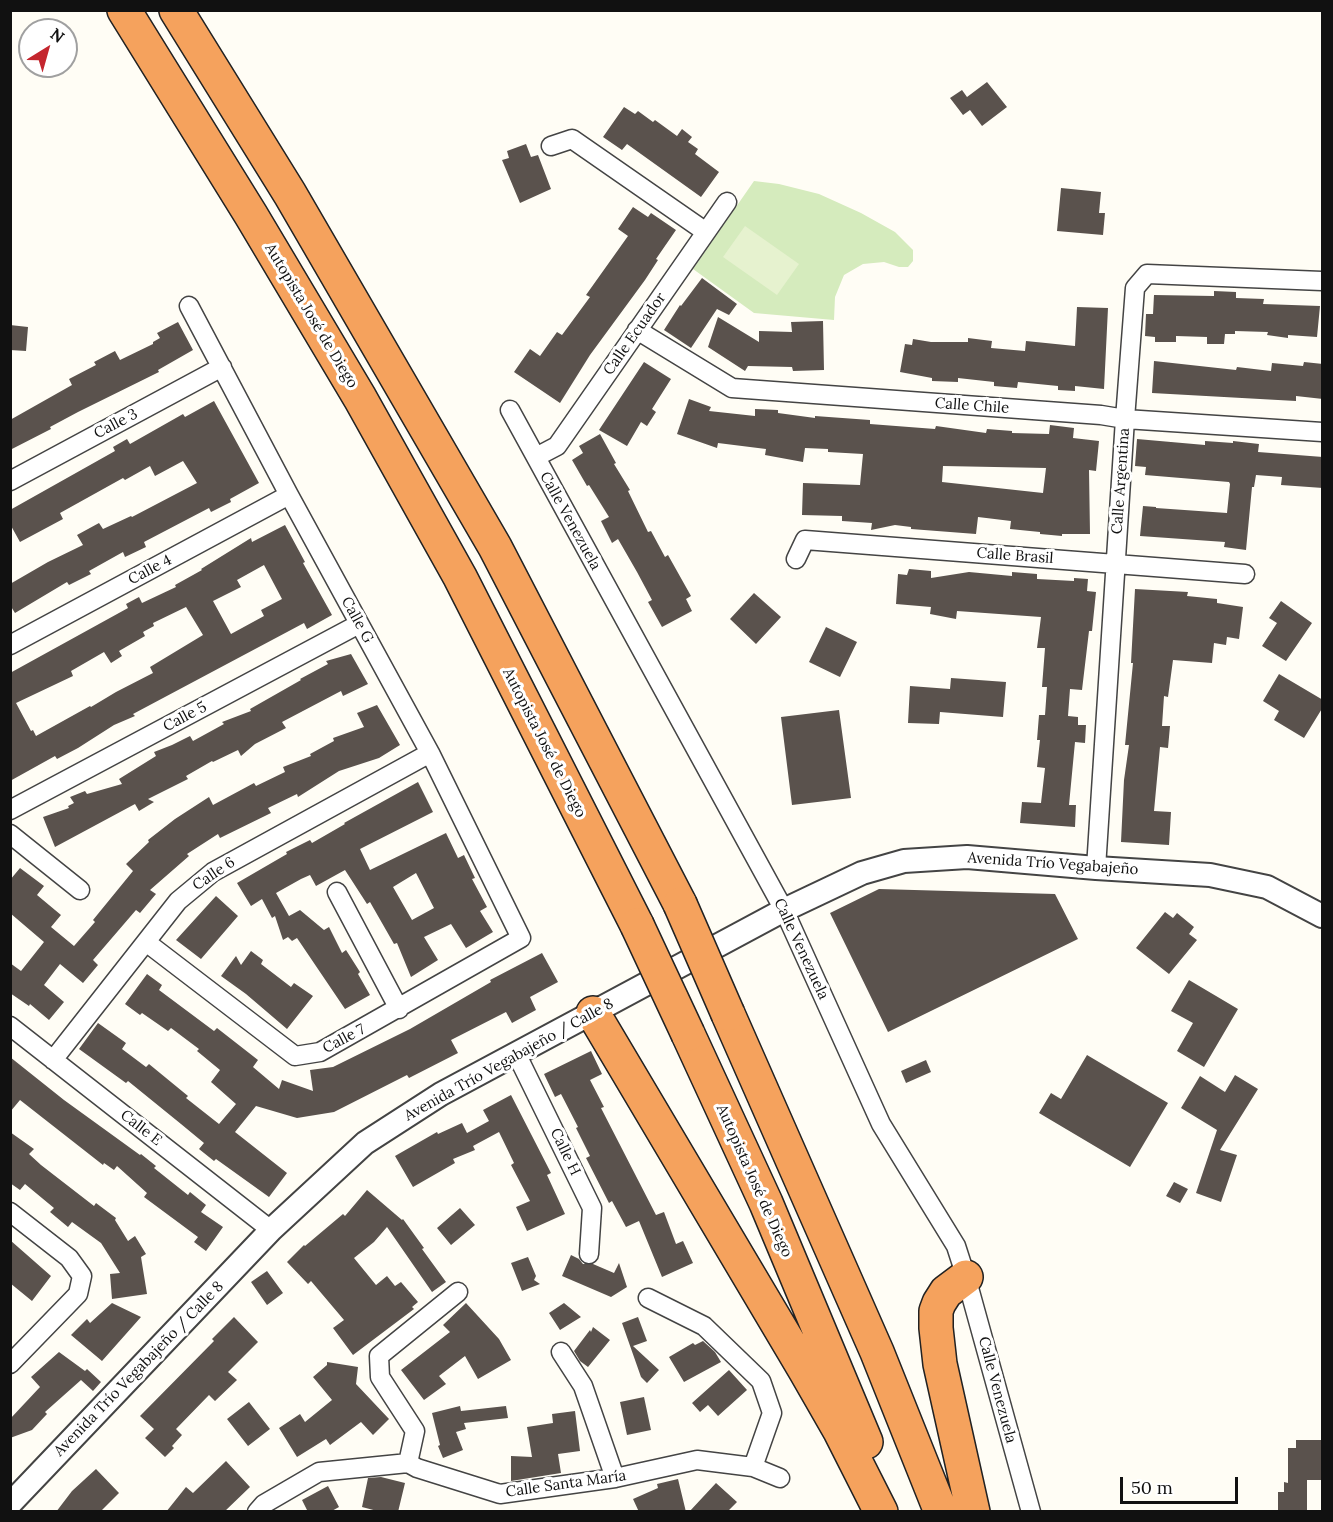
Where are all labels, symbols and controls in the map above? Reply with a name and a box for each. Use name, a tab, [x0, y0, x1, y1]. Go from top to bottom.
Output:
north arrow	[18, 18, 78, 78]
text: N	[47, 24, 69, 47]
street label: Autopista José de Diego	[261, 240, 361, 392]
street label: Calle Ecuador	[600, 289, 670, 379]
street label: Calle Chile	[934, 394, 1010, 418]
street label: Calle 3	[91, 405, 141, 443]
street label: Calle Argentina	[1108, 427, 1134, 535]
street label: Calle Venezuela	[536, 469, 604, 573]
street label: Calle Brasil	[976, 544, 1054, 568]
street label: Calle 4	[125, 551, 175, 589]
street label: Calle G	[337, 594, 377, 646]
street label: Autopista José de Diego	[498, 665, 590, 821]
street label: Calle 5	[160, 698, 210, 736]
street label: Avenida Trío Vegabajeño	[967, 849, 1139, 879]
street label: Calle 6	[189, 853, 239, 895]
street label: Calle Venezuela	[770, 896, 832, 1002]
street label: Avenida Trío Vegabajeño / Calle 8	[401, 995, 617, 1125]
street label: Calle 7	[320, 1020, 368, 1058]
street label: Autopista José de Diego	[712, 1102, 796, 1260]
street label: Calle E	[117, 1106, 165, 1150]
street label: Calle H	[546, 1126, 584, 1178]
street label: Avenida Trío Vegabajeño / Calle 8	[50, 1278, 228, 1460]
street label: Calle Venezuela	[974, 1335, 1020, 1445]
scale bar	[1123, 1465, 1242, 1503]
street label: Calle Santa María	[505, 1467, 627, 1501]
text: 50 m	[1131, 1476, 1173, 1499]

